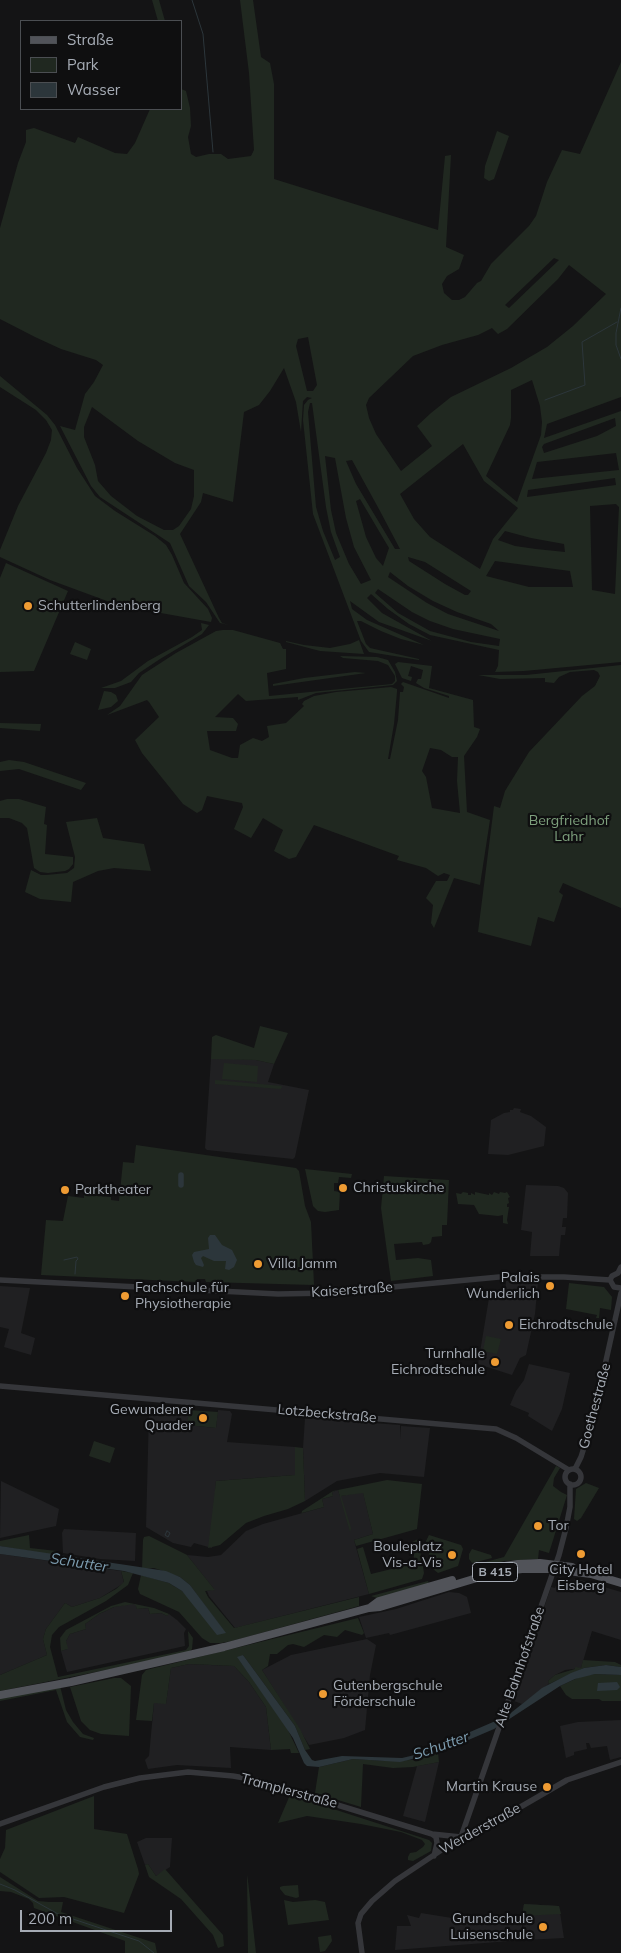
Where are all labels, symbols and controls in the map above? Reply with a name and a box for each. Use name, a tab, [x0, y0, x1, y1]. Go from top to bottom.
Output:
legend	[20, 20, 182, 110]
text: Straße	[67, 30, 114, 49]
text: Park	[67, 55, 99, 74]
text: Wasser	[67, 80, 120, 99]
place label: Schutterlindenberg	[38, 598, 161, 614]
marker: Schutterlindenberg	[22, 600, 34, 612]
park label: Bergfriedhof Lahr	[529, 813, 609, 846]
place label: Christuskirche	[353, 1180, 444, 1196]
place label: Parktheater	[75, 1182, 151, 1198]
marker: Christuskirche	[337, 1182, 349, 1194]
marker: Parktheater	[59, 1184, 71, 1196]
place label: Villa Jamm	[268, 1256, 337, 1272]
marker: Villa Jamm	[252, 1258, 264, 1270]
place label: Palais Wunderlich	[466, 1270, 540, 1302]
street label: Kaiserstraße	[311, 1279, 393, 1301]
place label: Fachschule für Physiotherapie	[135, 1280, 231, 1312]
marker: Palais Wunderlich	[544, 1280, 556, 1292]
marker: Fachschule für Physiotherapie	[119, 1290, 131, 1302]
place label: Eichrodtschule	[519, 1317, 613, 1333]
marker: Eichrodtschule	[503, 1319, 515, 1331]
place label: Turnhalle Eichrodtschule	[391, 1346, 485, 1378]
marker: Turnhalle Eichrodtschule	[489, 1356, 501, 1368]
street label: Goethestraße	[575, 1361, 615, 1451]
street label: Lotzbeckstraße	[277, 1401, 377, 1427]
place label: Gewundener Quader	[110, 1402, 193, 1434]
marker: Gewundener Quader	[197, 1412, 209, 1424]
place label: Tor	[548, 1518, 568, 1534]
marker: Tor	[532, 1520, 544, 1532]
place label: Bouleplatz Vis-a-Vis	[373, 1539, 442, 1571]
marker: City Hotel Eisberg	[575, 1548, 587, 1560]
marker: Bouleplatz Vis-a-Vis	[446, 1549, 458, 1561]
water label: Schutter	[49, 1550, 109, 1576]
road number: B 415	[472, 1562, 518, 1581]
place label: City Hotel Eisberg	[549, 1562, 613, 1594]
street label: Alte Bahnhofstraße	[491, 1604, 549, 1730]
place label: Gutenbergschule Förderschule	[333, 1678, 443, 1710]
marker: Gutenbergschule Förderschule	[317, 1688, 329, 1700]
water label: Schutter	[411, 1728, 471, 1764]
street label: Tramplerstraße	[239, 1770, 339, 1812]
place label: Martin Krause	[446, 1779, 537, 1795]
marker: Martin Krause	[541, 1781, 553, 1793]
street label: Werderstraße	[437, 1800, 523, 1858]
scale bar	[22, 1900, 175, 1932]
text: 200 m	[28, 1909, 72, 1928]
place label: Grundschule Luisenschule	[450, 1911, 533, 1944]
marker: Grundschule Luisenschule	[537, 1921, 549, 1933]

